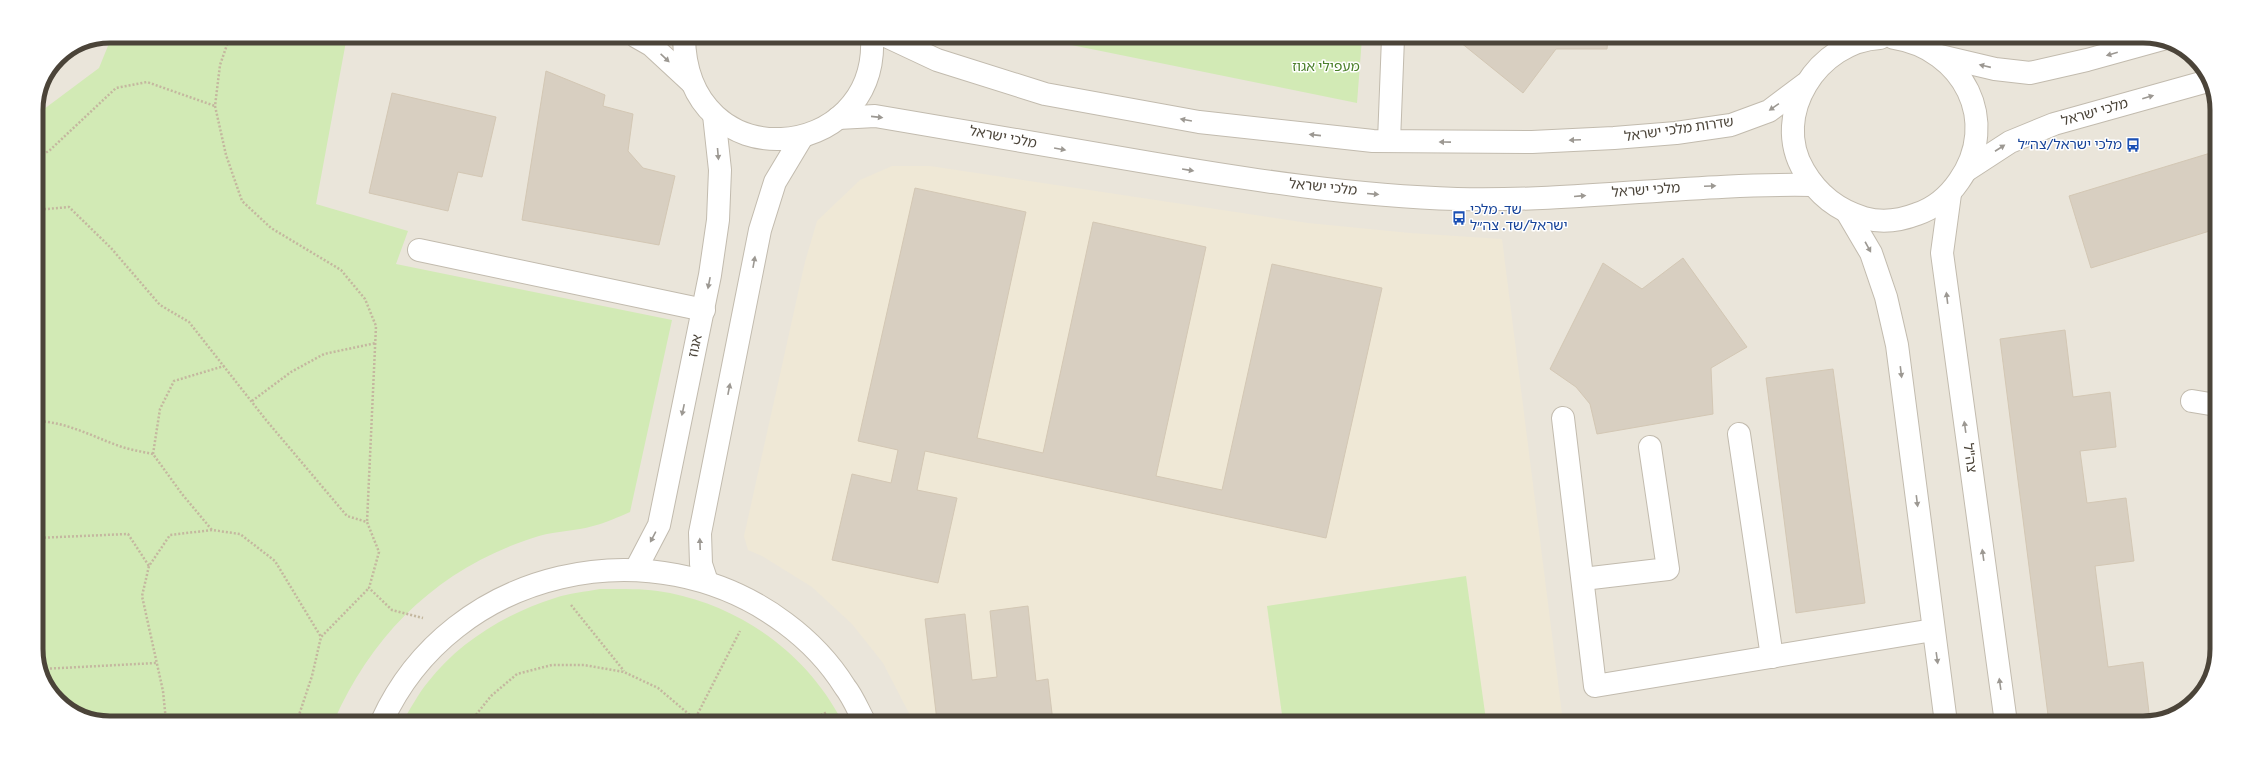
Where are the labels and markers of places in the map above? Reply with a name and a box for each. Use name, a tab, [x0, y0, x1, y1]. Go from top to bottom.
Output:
place label: מלכי ישראל/צה״ל	[2018, 137, 2122, 154]
bus stop icon: מלכי ישראל/צה״ל	[2125, 137, 2141, 153]
place label: שד. מלכי ישראל/שד. צה״ל	[1470, 202, 1568, 235]
bus stop icon: שד. מלכי ישראל/שד. צה״ל	[1451, 210, 1467, 226]

